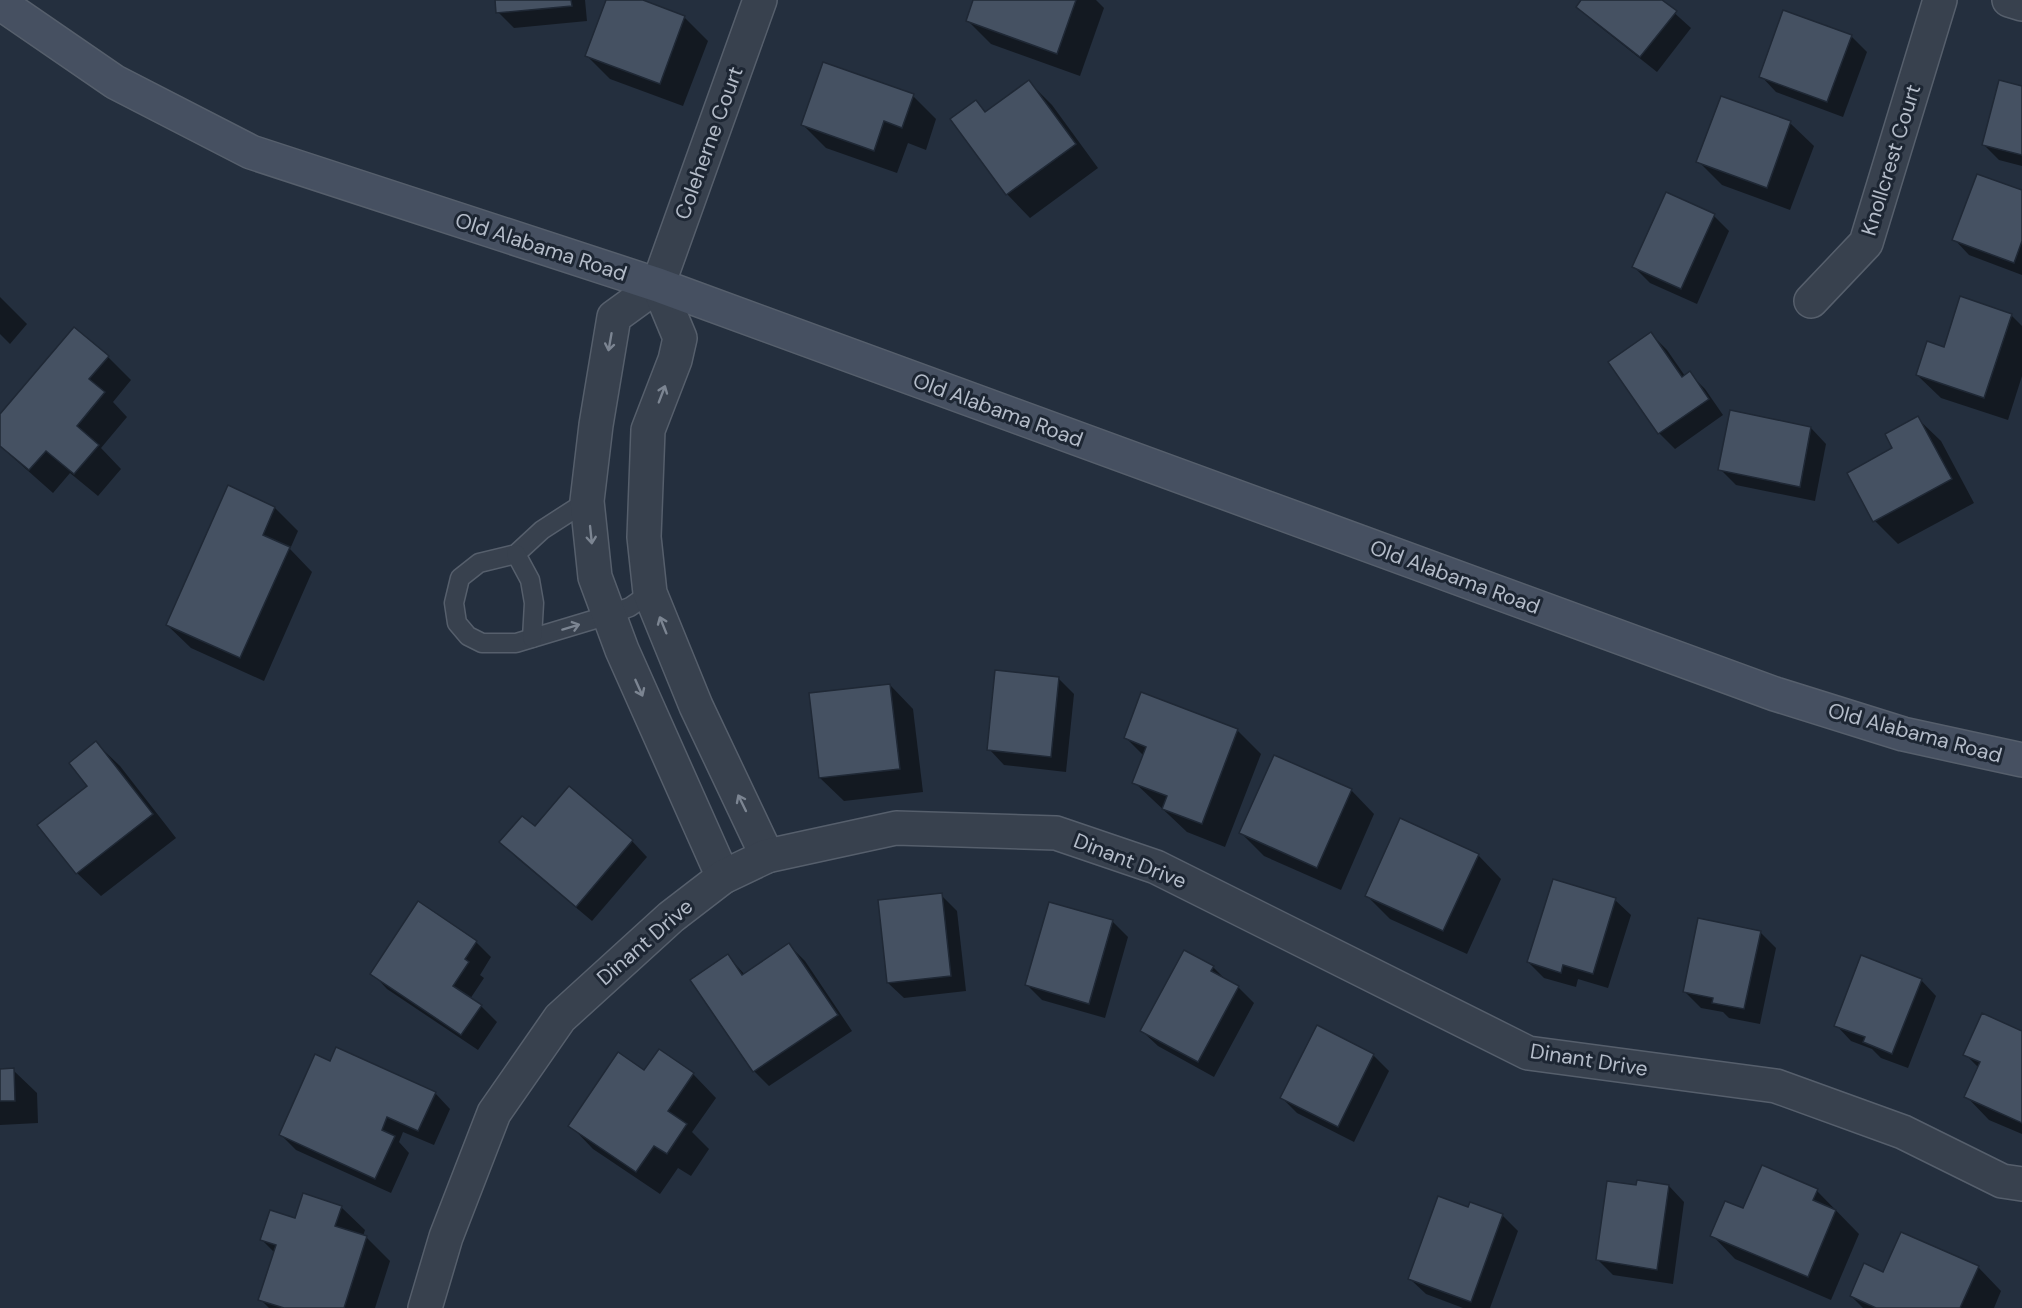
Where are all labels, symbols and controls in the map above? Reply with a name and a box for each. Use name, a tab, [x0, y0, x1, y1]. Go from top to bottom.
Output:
street label: Coleherne Court	[668, 63, 750, 223]
street label: Knollcrest Court	[1855, 81, 1927, 239]
street label: Old Alabama Road	[452, 206, 630, 288]
one-way arrow	[604, 331, 615, 351]
street label: Old Alabama Road	[909, 366, 1087, 454]
one-way arrow	[658, 385, 669, 403]
one-way arrow	[586, 524, 597, 544]
street label: Old Alabama Road	[1366, 533, 1544, 621]
one-way arrow	[657, 616, 668, 635]
one-way arrow	[561, 621, 580, 632]
one-way arrow	[633, 679, 645, 697]
street label: Old Alabama Road	[1825, 696, 2005, 770]
one-way arrow	[735, 795, 747, 813]
street label: Dinant Drive	[1070, 827, 1190, 895]
street label: Dinant Drive	[591, 892, 699, 991]
street label: Dinant Drive	[1528, 1037, 1650, 1083]

